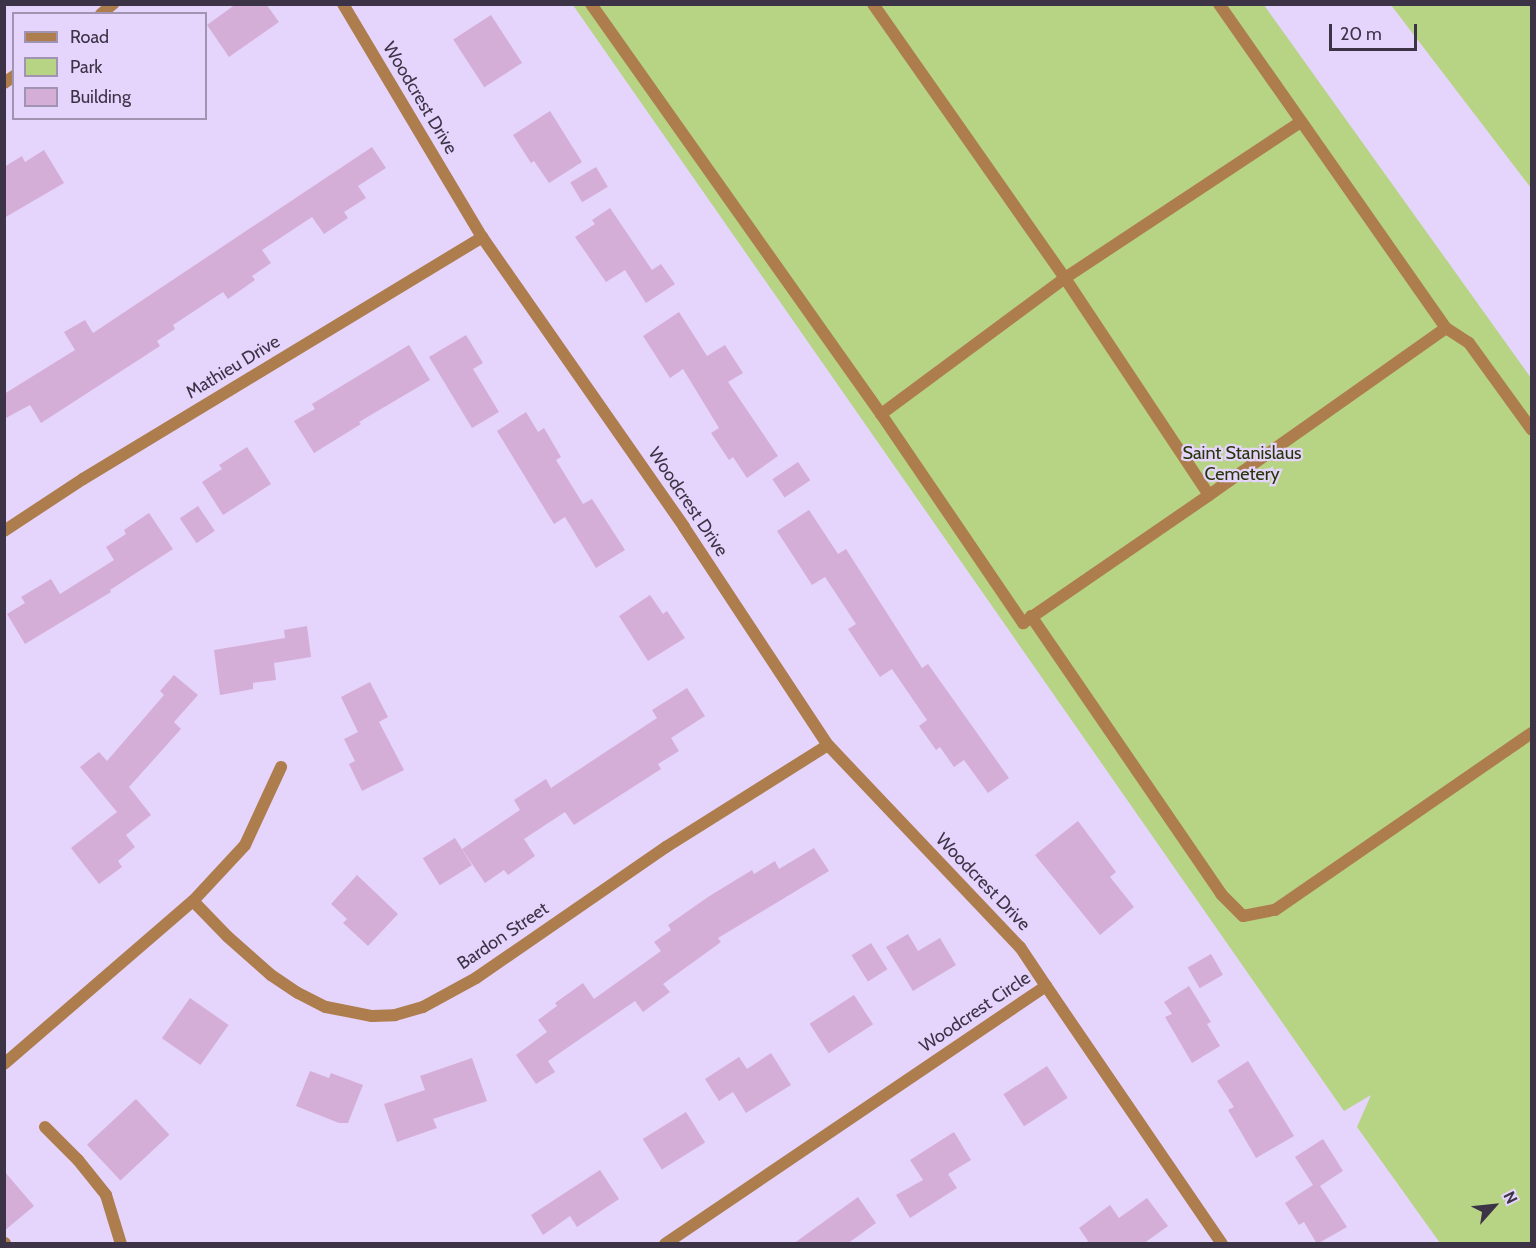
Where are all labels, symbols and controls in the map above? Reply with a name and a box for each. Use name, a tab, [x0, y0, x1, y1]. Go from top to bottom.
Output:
legend	[12, 12, 207, 120]
scale bar	[1332, 12, 1420, 50]
text: 20 m	[1340, 23, 1382, 45]
text: Road	[70, 26, 109, 48]
street label: Woodcrest Drive	[378, 38, 462, 158]
text: Park	[70, 56, 102, 78]
text: Building	[70, 86, 131, 108]
street label: Mathieu Drive	[182, 331, 284, 403]
street label: Woodcrest Drive	[644, 443, 732, 561]
park label: Saint Stanislaus Cemetery	[1182, 443, 1302, 486]
street label: Woodcrest Drive	[931, 829, 1035, 935]
street label: Bardon Street	[453, 898, 553, 974]
street label: Woodcrest Circle	[915, 967, 1035, 1057]
north arrow	[1464, 1176, 1524, 1236]
text: N	[1499, 1188, 1522, 1207]

